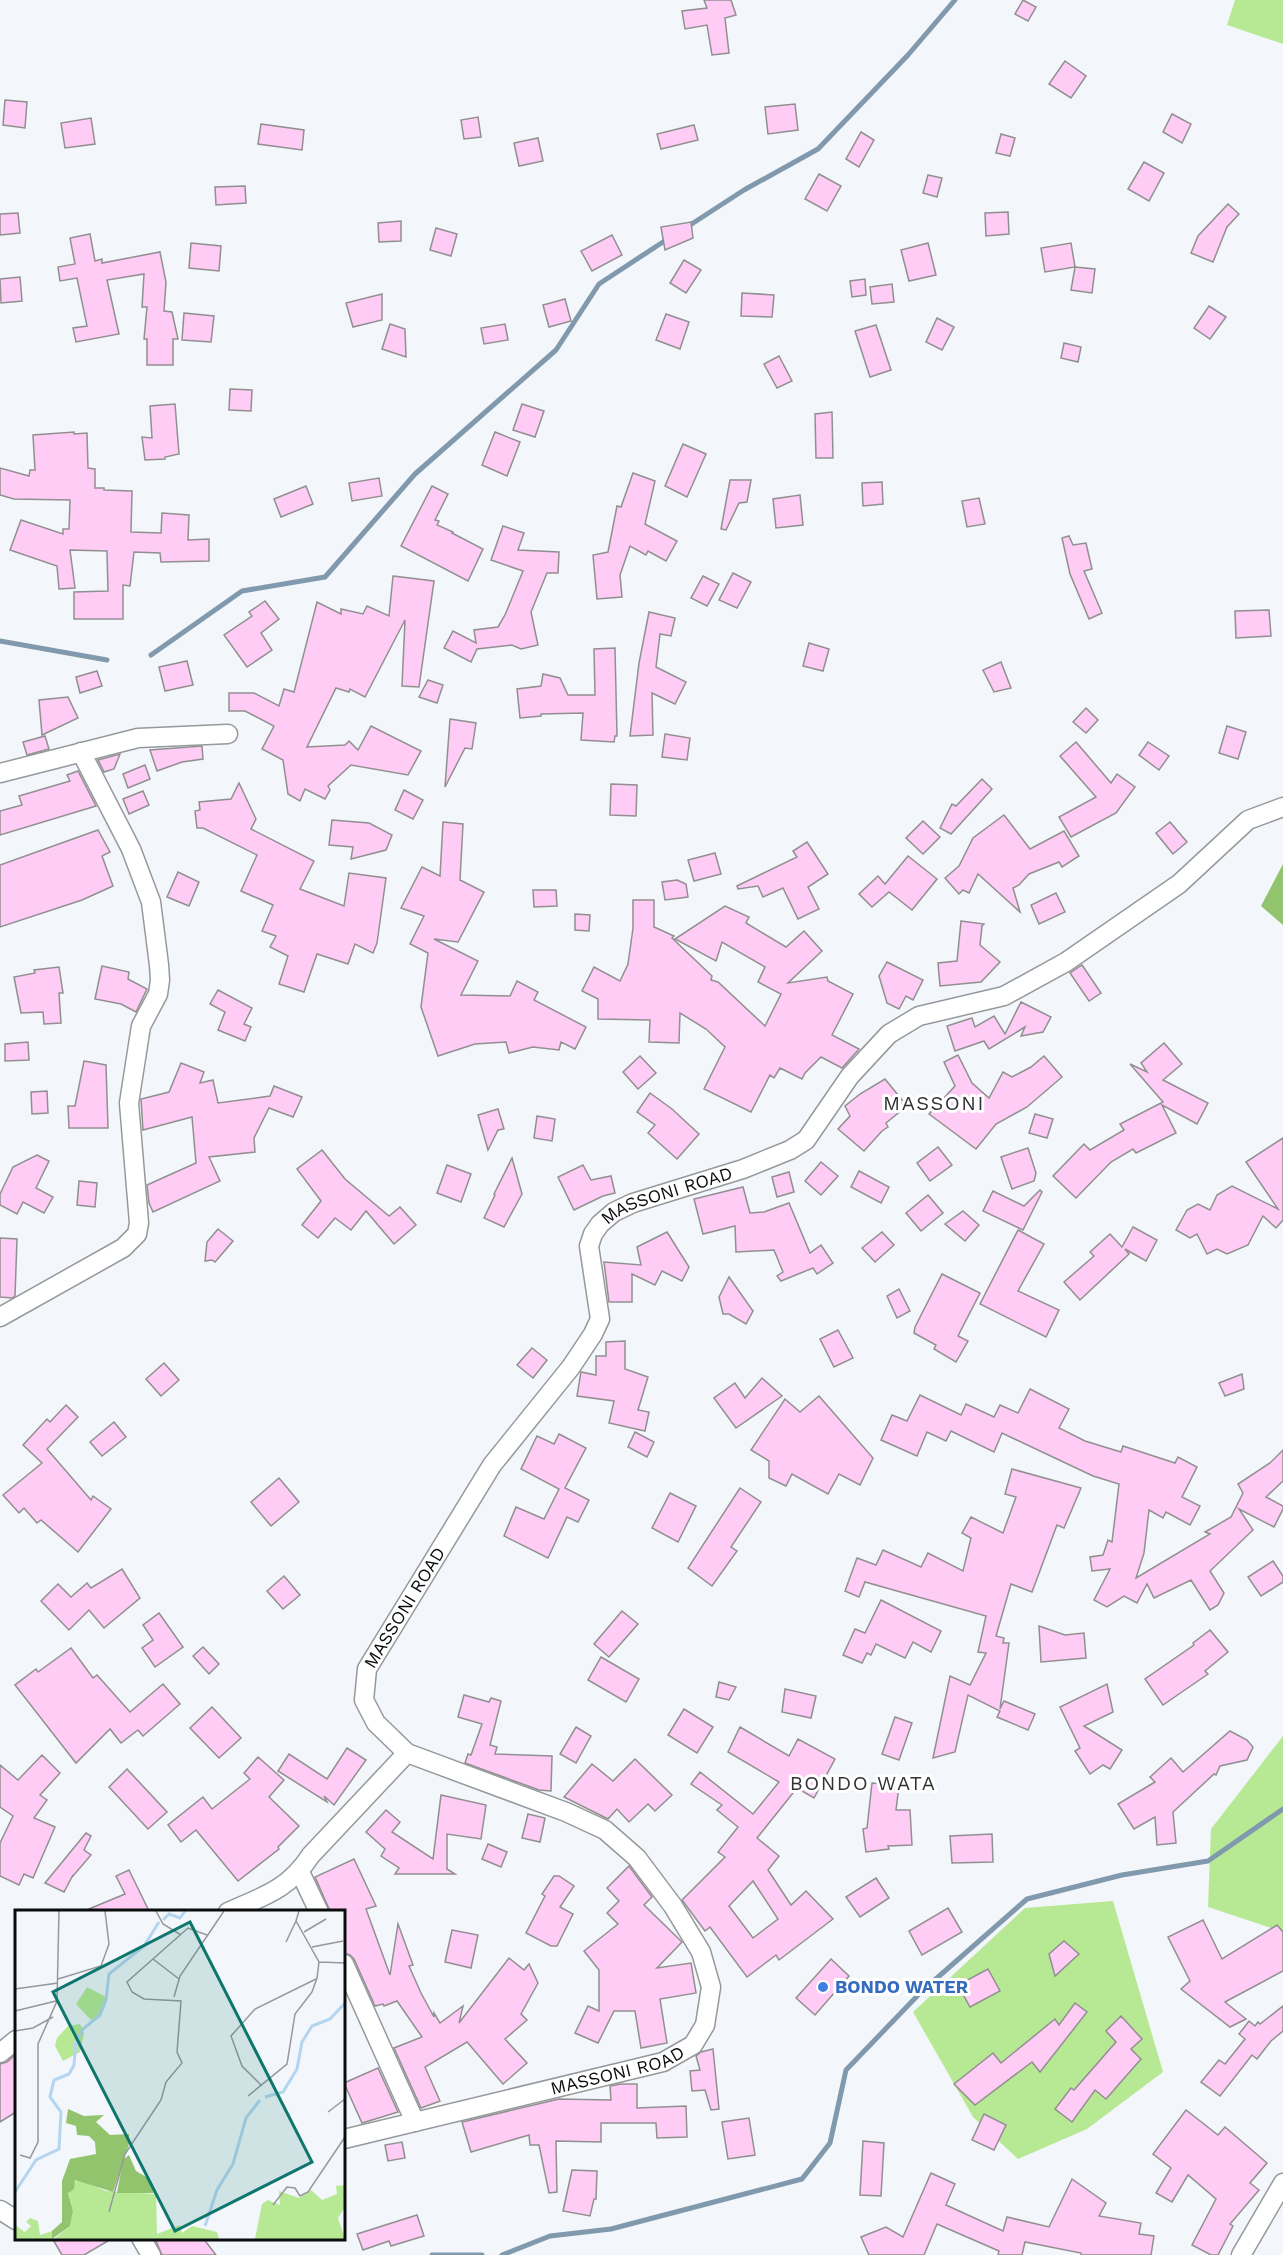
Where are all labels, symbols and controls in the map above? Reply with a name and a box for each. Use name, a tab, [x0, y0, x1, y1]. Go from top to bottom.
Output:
district label: MASSONI	[883, 1091, 985, 1115]
street label: MASSONI ROAD	[597, 1162, 735, 1228]
street label: MASSONI ROAD	[359, 1543, 449, 1672]
district label: BONDO WATA	[790, 1771, 936, 1795]
inset map	[15, 1910, 345, 2240]
place label: BONDO WATER	[835, 1976, 969, 1997]
marker: BONDO WATER	[816, 1980, 830, 1994]
street label: MASSONI ROAD	[548, 2041, 688, 2099]

